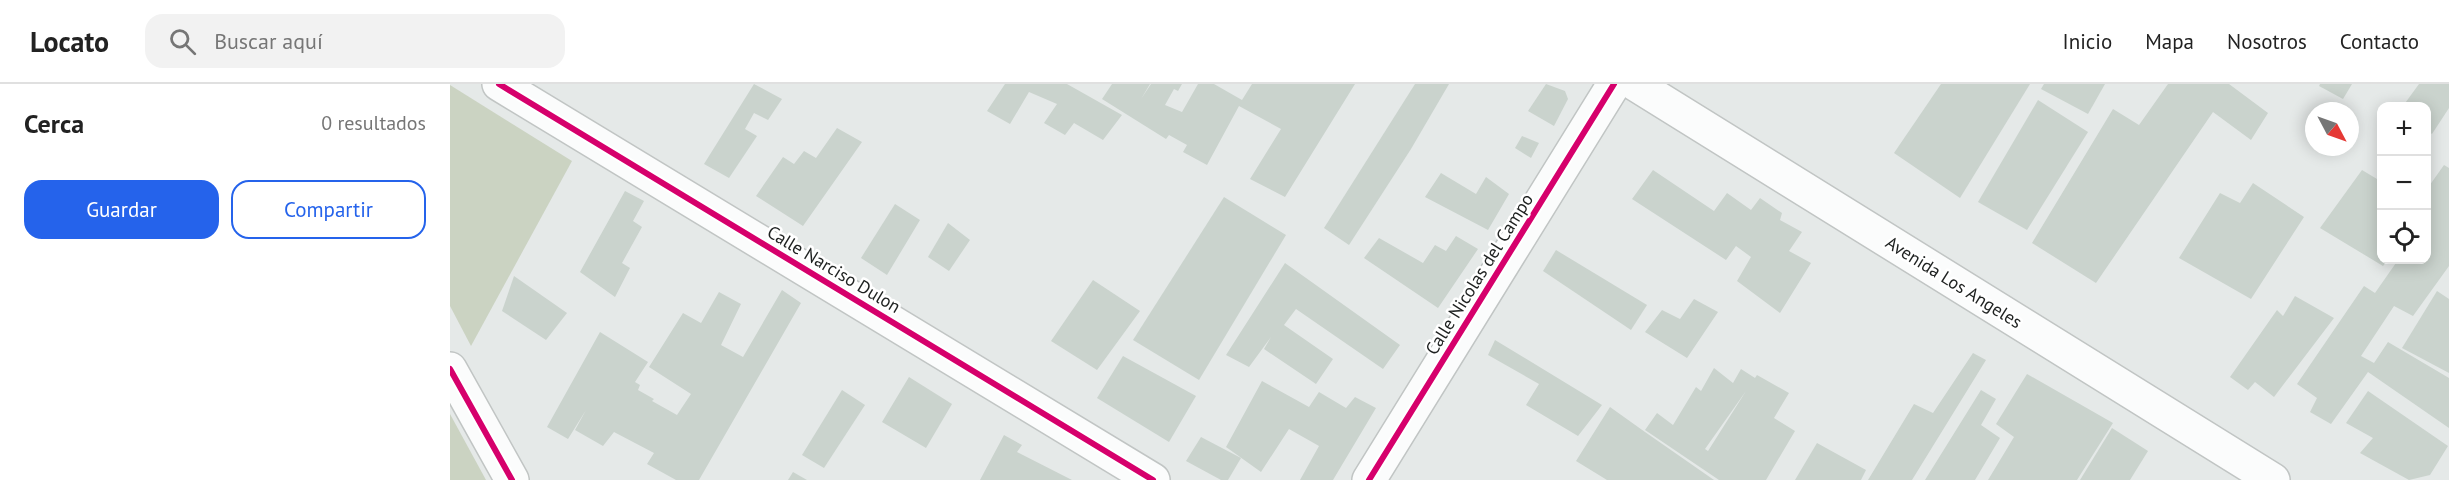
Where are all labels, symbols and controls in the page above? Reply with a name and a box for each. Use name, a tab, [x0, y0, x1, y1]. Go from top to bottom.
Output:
search box	[145, 14, 565, 68]
text: Locato	[30, 23, 109, 60]
icon: search	[166, 25, 199, 58]
text: Buscar aquí	[214, 27, 323, 55]
text: Inicio	[2063, 28, 2112, 55]
text: Mapa	[2145, 28, 2194, 55]
text: Nosotros	[2227, 28, 2307, 55]
text: Contacto	[2340, 28, 2419, 55]
north arrow	[2305, 102, 2359, 156]
map controls	[2377, 102, 2431, 264]
button: +	[2377, 102, 2431, 156]
text: Cerca	[24, 107, 84, 140]
text: 0 resultados	[321, 110, 426, 136]
button: −	[2377, 156, 2431, 210]
button: Guardar	[24, 180, 219, 239]
button: Compartir	[231, 180, 426, 239]
street label: Calle Nicolas del Campo	[1420, 189, 1538, 359]
button: locate	[2377, 210, 2431, 264]
street label: Calle Narciso Dulon	[763, 220, 905, 318]
street label: Avenida Los Angeles	[1882, 231, 2026, 333]

